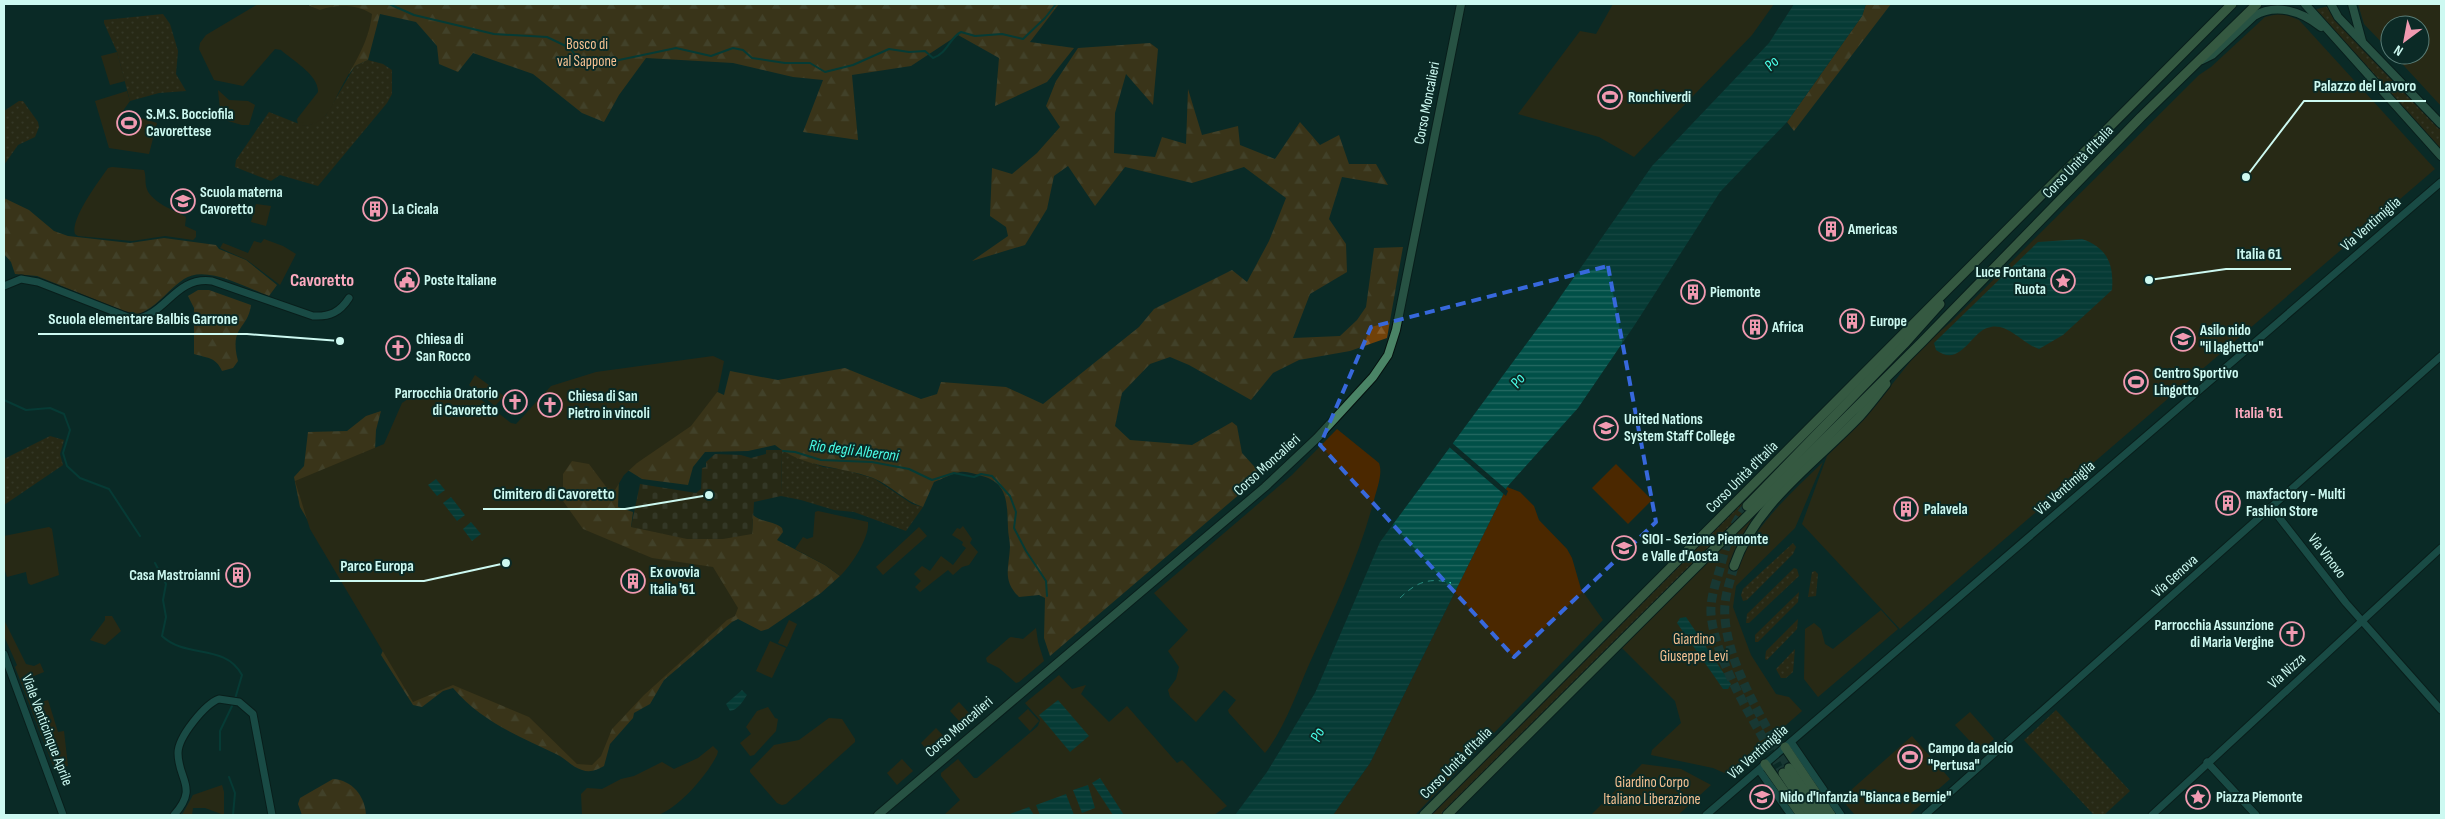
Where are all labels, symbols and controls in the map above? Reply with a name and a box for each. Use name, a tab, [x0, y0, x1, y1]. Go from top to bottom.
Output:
north arrow	[2380, 15, 2430, 65]
park label: Bosco di val Sappone	[557, 35, 617, 71]
text: N	[2391, 41, 2406, 60]
water label: Po	[1761, 52, 1784, 75]
street label: Corso Moncalieri	[1410, 60, 1444, 146]
callout: Palazzo del Lavoro	[2304, 70, 2426, 101]
text: Palazzo del Lavoro	[2314, 77, 2416, 96]
sports icon: Ronchiverdi	[1597, 84, 1623, 110]
place label: Ronchiverdi	[1628, 88, 1691, 107]
place label: S.M.S. Bocciofila Cavorettese	[146, 105, 234, 141]
sports icon: S.M.S. Bocciofila Cavorettese	[116, 110, 142, 136]
street label: Corso Unità d'Italia	[2038, 121, 2118, 203]
place label: Scuola materna Cavoretto	[200, 183, 283, 219]
school or university icon: Scuola materna Cavoretto	[170, 188, 196, 214]
street label: Via Ventimiglia	[2337, 192, 2405, 255]
building icon: La Cicala	[362, 196, 388, 222]
place label: La Cicala	[392, 200, 439, 219]
building icon: Americas	[1818, 216, 1844, 242]
place label: Americas	[1847, 220, 1898, 239]
callout: Italia 61	[2226, 238, 2291, 269]
text: Italia 61	[2237, 245, 2282, 264]
place label: Luce Fontana Ruota	[1975, 263, 2046, 299]
public building icon: Poste Italiane	[394, 267, 420, 293]
place icon: Luce Fontana Ruota	[2050, 268, 2076, 294]
district label: Cavoretto	[290, 270, 354, 291]
place label: Poste Italiane	[424, 271, 497, 290]
building icon: Piemonte	[1680, 279, 1706, 305]
place label: Piemonte	[1710, 283, 1761, 302]
callout: Scuola elementare Balbis Garrone	[38, 303, 247, 334]
building icon: Europe	[1839, 308, 1865, 334]
text: Scuola elementare Balbis Garrone	[48, 310, 238, 329]
place label: Europe	[1870, 312, 1907, 331]
building icon: Africa	[1742, 314, 1768, 340]
place label: Africa	[1771, 318, 1804, 337]
place label: Asilo nido "il laghetto"	[2199, 321, 2264, 357]
school or university icon: Asilo nido "il laghetto"	[2170, 326, 2196, 352]
place label: Chiesa di San Rocco	[416, 330, 471, 366]
church icon: Chiesa di San Rocco	[385, 335, 411, 361]
place label: Centro Sportivo Lingotto	[2154, 364, 2238, 400]
sports icon: Centro Sportivo Lingotto	[2123, 369, 2149, 395]
water label: Po	[1506, 370, 1530, 392]
place label: Parrocchia Oratorio di Cavoretto	[395, 384, 498, 420]
place label: Chiesa di San Pietro in vincoli	[568, 387, 650, 423]
church icon: Parrocchia Oratorio di Cavoretto	[502, 389, 528, 415]
church icon: Chiesa di San Pietro in vincoli	[537, 392, 563, 418]
district label: Italia '61	[2235, 404, 2284, 423]
place label: United Nations System Staff College	[1624, 410, 1735, 446]
school or university icon: United Nations System Staff College	[1593, 415, 1619, 441]
street label: Corso Moncalieri	[1230, 430, 1305, 500]
water label: Rio degli Alberoni	[808, 436, 901, 466]
street label: Corso Unità d'Italia	[1702, 437, 1782, 517]
street label: Via Ventimiglia	[2031, 456, 2099, 519]
callout: Cimitero di Cavoretto	[483, 478, 625, 509]
text: Cimitero di Cavoretto	[493, 485, 615, 504]
place label: maxfactory - Multi Fashion Store	[2246, 485, 2345, 521]
building icon: maxfactory - Multi Fashion Store	[2215, 490, 2241, 516]
building icon: Palavela	[1893, 496, 1919, 522]
place label: Palavela	[1924, 500, 1968, 519]
place label: SIOI - Sezione Piemonte e Valle d'Aosta	[1642, 530, 1768, 566]
street label: Via Vinovo	[2304, 530, 2350, 582]
school or university icon: SIOI - Sezione Piemonte e Valle d'Aosta	[1611, 535, 1637, 561]
callout: Parco Europa	[330, 550, 424, 581]
street label: Via Genova	[2148, 550, 2202, 602]
text: Parco Europa	[340, 557, 414, 576]
building icon: Casa Mastroianni	[225, 562, 251, 588]
place label: Ex ovovia Italia '61	[650, 563, 700, 599]
place label: Casa Mastroianni	[129, 566, 220, 585]
building icon: Ex ovovia Italia '61	[620, 568, 646, 594]
place label: Parrocchia Assunzione di Maria Vergine	[2155, 616, 2274, 652]
church icon: Parrocchia Assunzione di Maria Vergine	[2279, 621, 2305, 647]
park label: Giardino Giuseppe Levi	[1660, 630, 1729, 666]
street label: Via Nizza	[2264, 649, 2310, 693]
street label: Viale Venticinque Aprile	[17, 672, 77, 788]
street label: Corso Moncalieri	[921, 692, 997, 762]
street label: Via Ventimiglia	[1724, 720, 1792, 783]
street label: Corso Unità d'Italia	[1416, 723, 1496, 803]
water label: Po	[1307, 725, 1330, 745]
place label: Campo da calcio "Pertusa"	[1928, 739, 2013, 775]
sports icon: Campo da calcio "Pertusa"	[1897, 744, 1923, 770]
park label: Giardino Corpo Italiano Liberazione	[1603, 773, 1701, 809]
school or university icon: Nido d'Infanzia "Bianca e Bernie"	[1749, 784, 1775, 810]
place icon: Piazza Piemonte	[2185, 784, 2211, 810]
place label: Nido d'Infanzia "Bianca e Bernie"	[1780, 788, 1951, 807]
place label: Piazza Piemonte	[2216, 788, 2303, 807]

